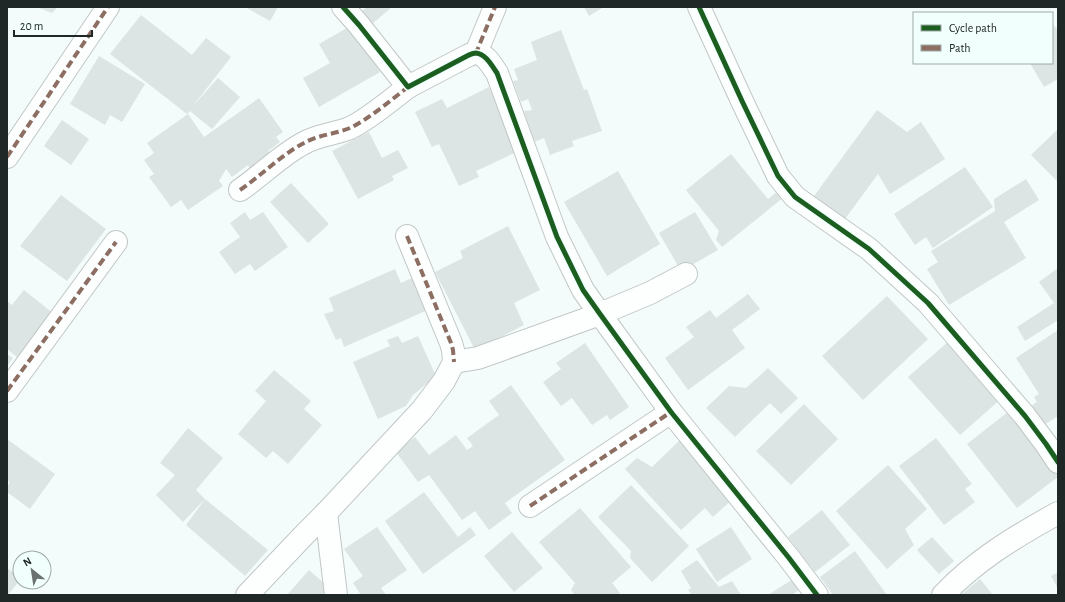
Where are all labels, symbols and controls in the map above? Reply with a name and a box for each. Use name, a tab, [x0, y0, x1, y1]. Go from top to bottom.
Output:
scale bar	[14, 12, 92, 38]
legend	[913, 12, 1053, 64]
text: 20 m	[20, 20, 43, 32]
text: Cycle path	[949, 22, 997, 35]
text: Path	[949, 42, 971, 54]
north arrow	[12, 550, 52, 590]
text: N	[21, 555, 33, 568]

